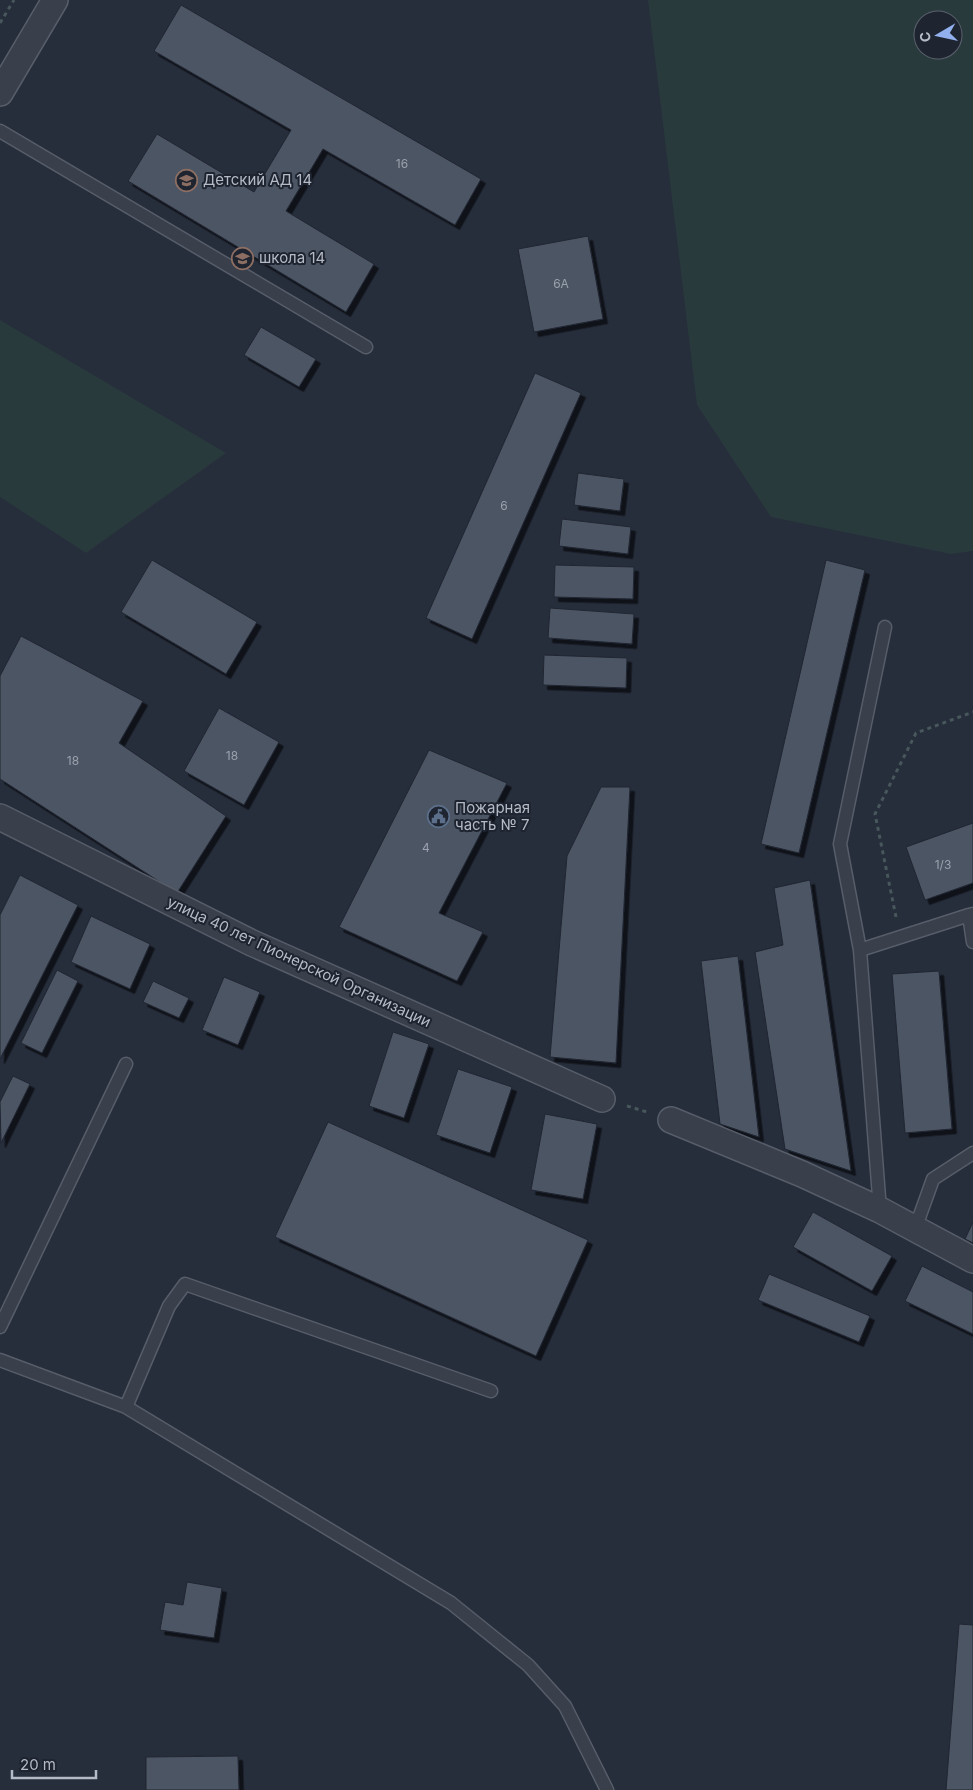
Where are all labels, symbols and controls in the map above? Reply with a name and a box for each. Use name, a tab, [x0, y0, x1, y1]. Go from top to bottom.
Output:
north arrow	[913, 10, 963, 60]
text: С	[915, 31, 934, 44]
house number: 16	[396, 156, 408, 171]
school or university icon: Детский АД 14	[175, 168, 199, 192]
place label: Детский АД 14	[203, 170, 312, 189]
school or university icon: школа 14	[231, 246, 255, 270]
place label: школа 14	[259, 248, 325, 267]
house number: 6А	[553, 276, 569, 291]
house number: 6	[500, 498, 508, 513]
house number: 18	[226, 748, 238, 763]
house number: 18	[67, 753, 79, 768]
place label: Пожарная часть № 7	[455, 798, 530, 834]
public building icon: Пожарная часть № 7	[427, 805, 451, 829]
house number: 4	[422, 840, 430, 855]
house number: 1/3	[935, 857, 951, 872]
street label: улица 40 лет Пионерской Организации	[164, 892, 434, 1031]
scale bar	[12, 1748, 96, 1780]
text: 20 m	[20, 1755, 56, 1774]

